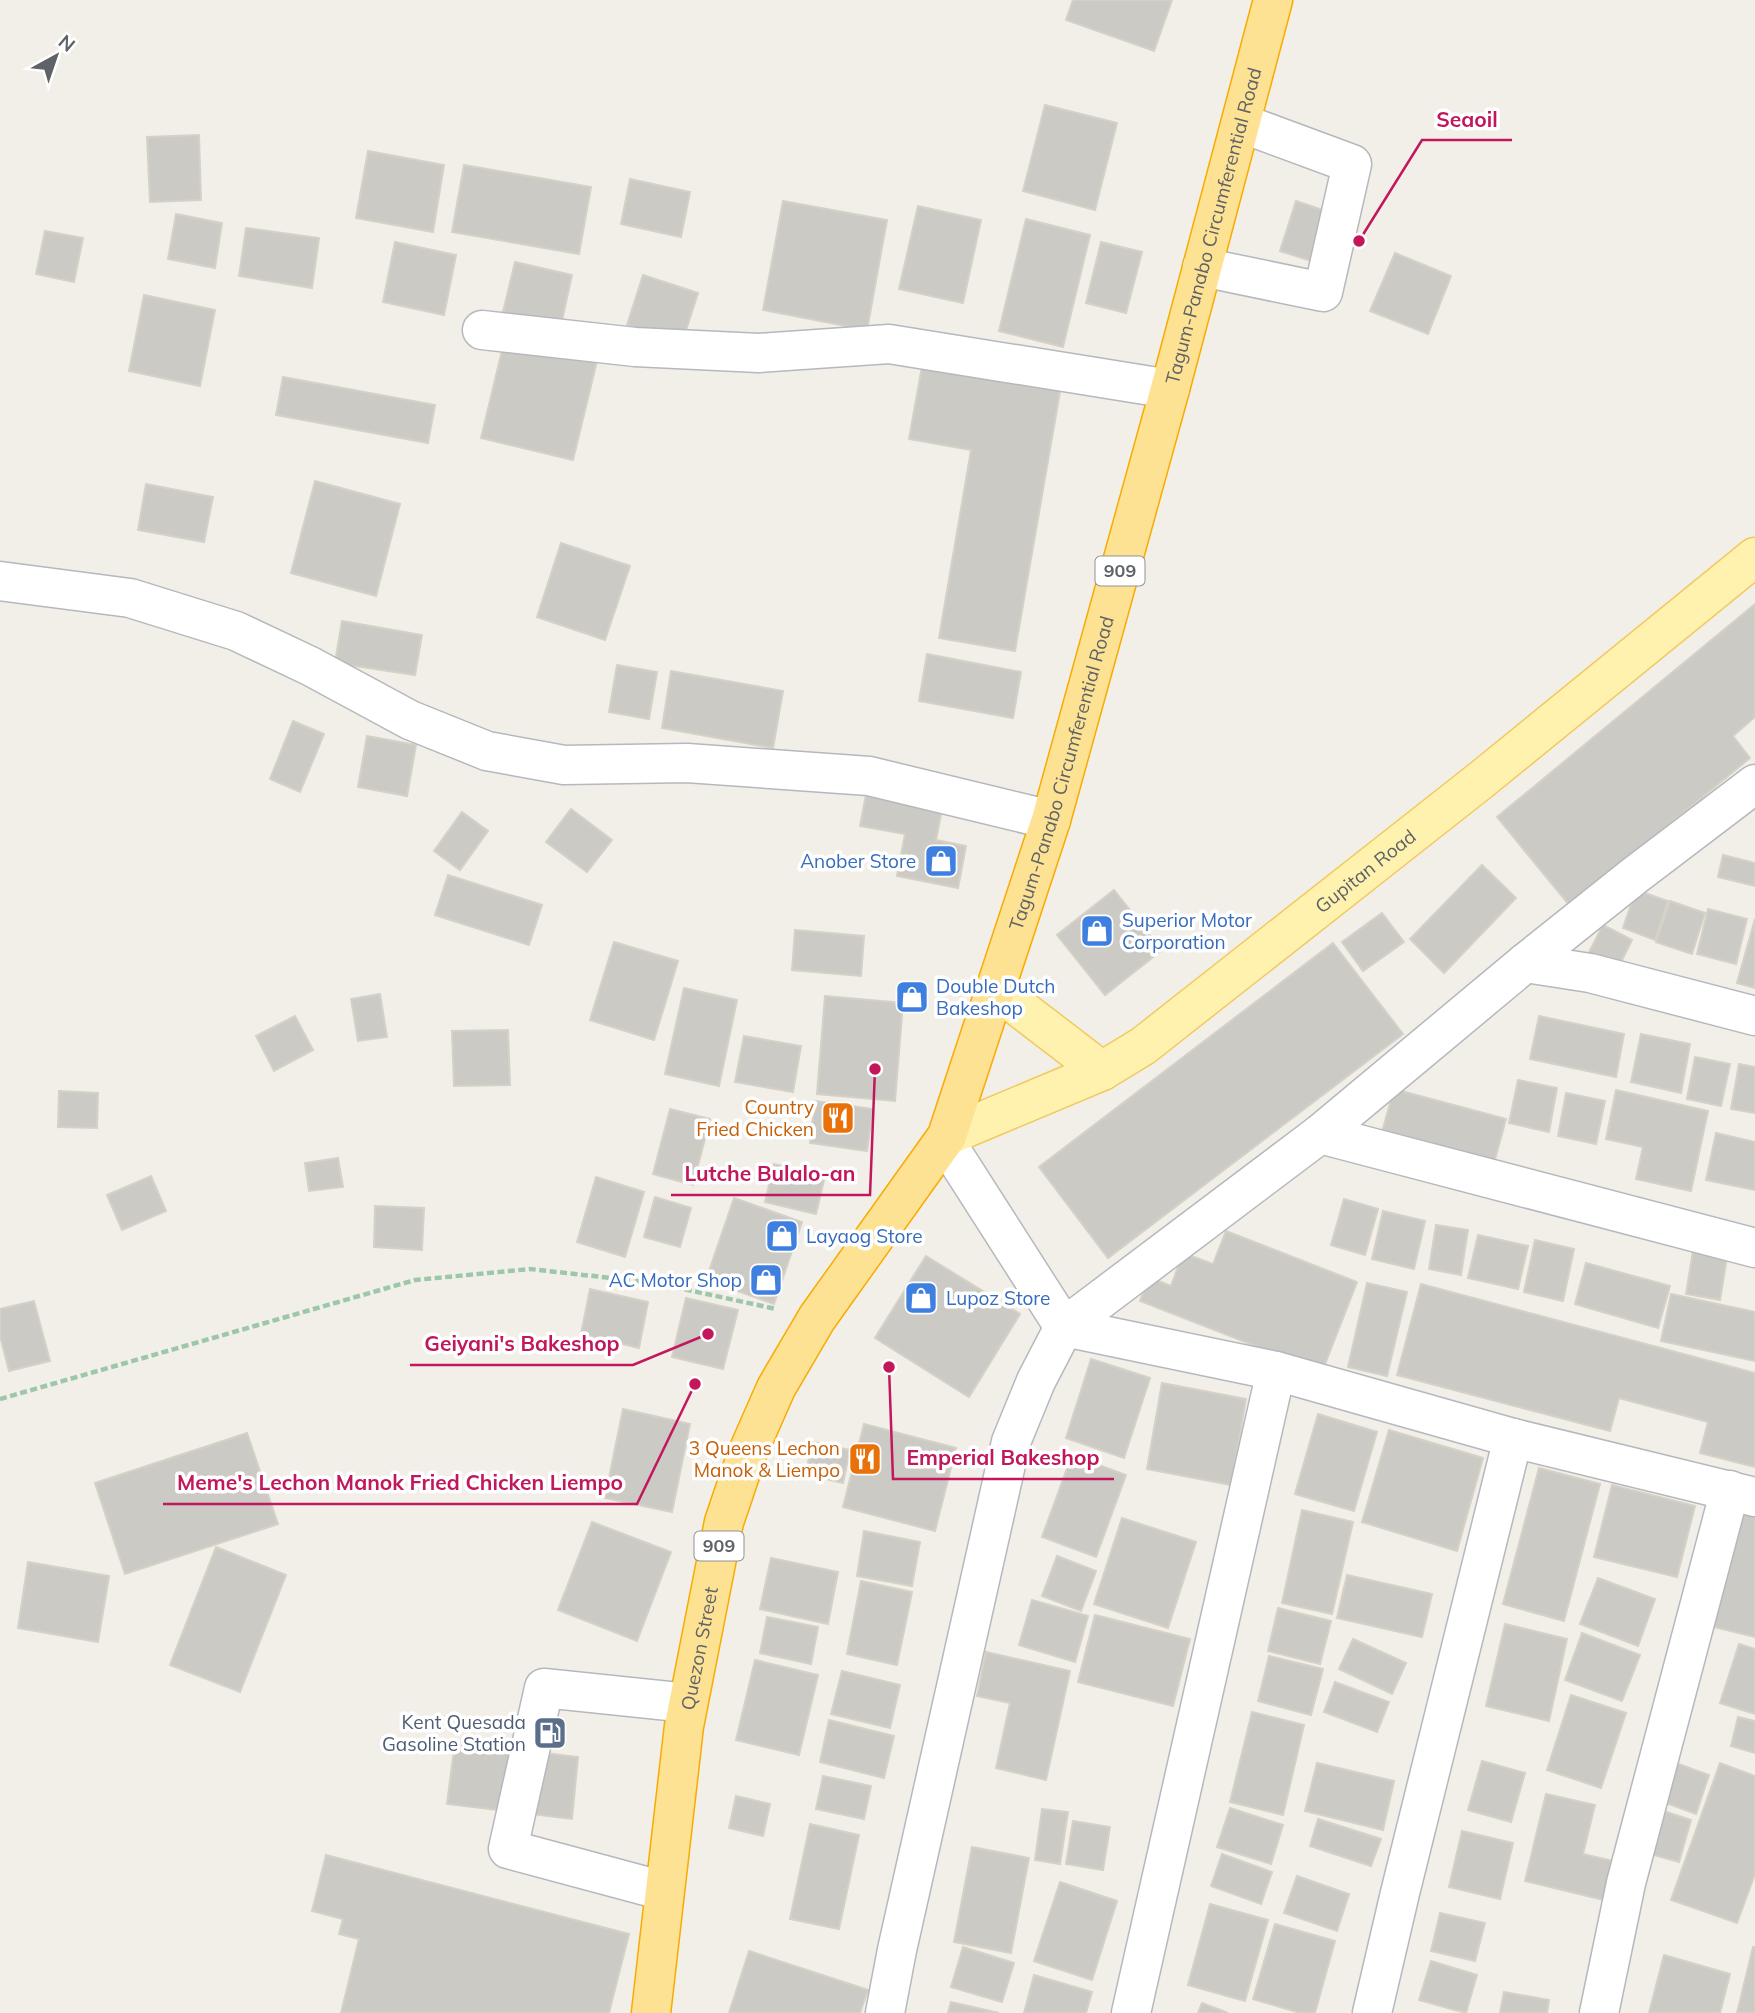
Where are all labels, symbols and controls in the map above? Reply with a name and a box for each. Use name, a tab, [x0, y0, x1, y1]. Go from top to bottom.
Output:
north arrow	[21, 21, 91, 91]
text: N	[54, 29, 80, 57]
street label: Tagum-Panabo Circumferential Road	[1160, 65, 1267, 387]
callout: Seaoil	[1422, 98, 1512, 140]
text: Seaoil	[1436, 106, 1498, 132]
road number: 909	[1096, 556, 1144, 586]
street label: Tagum-Panabo Circumferential Road	[1004, 613, 1119, 933]
street label: Gupitan Road	[1310, 824, 1421, 918]
shop icon: Anober Store	[922, 842, 960, 880]
place label: Anober Store	[800, 849, 916, 873]
place label: Superior Motor Corporation	[1122, 908, 1252, 954]
shop icon: Superior Motor Corporation	[1078, 912, 1116, 950]
place label: Double Dutch Bakeshop	[936, 974, 1055, 1020]
shop icon: Double Dutch Bakeshop	[893, 978, 931, 1016]
place label: Country Fried Chicken	[696, 1095, 814, 1141]
restaurant icon: Country Fried Chicken	[819, 1099, 857, 1137]
callout: Lutche Bulalo-an	[671, 1153, 870, 1195]
text: Lutche Bulalo-an	[684, 1160, 856, 1186]
shop icon: Layaog Store	[763, 1217, 801, 1255]
place label: Layaog Store	[806, 1224, 923, 1248]
shop icon: AC Motor Shop	[747, 1261, 785, 1299]
place label: AC Motor Shop	[609, 1268, 742, 1292]
shop icon: Lupoz Store	[902, 1279, 940, 1317]
place label: Lupoz Store	[946, 1286, 1050, 1310]
callout: Geiyani's Bakeshop	[410, 1323, 633, 1365]
text: Geiyani's Bakeshop	[424, 1330, 620, 1356]
place label: 3 Queens Lechon Manok & Liempo	[689, 1436, 840, 1482]
callout: Emperial Bakeshop	[893, 1437, 1114, 1479]
restaurant icon: 3 Queens Lechon Manok & Liempo	[846, 1440, 884, 1478]
text: Emperial Bakeshop	[907, 1444, 1099, 1470]
callout: Meme's Lechon Manok Fried Chicken Liempo	[163, 1462, 637, 1504]
text: Meme's Lechon Manok Fried Chicken Liempo	[177, 1469, 623, 1495]
road number: 909	[694, 1532, 744, 1560]
street label: Quezon Street	[675, 1584, 723, 1712]
place label: Kent Quesada Gasoline Station	[382, 1710, 526, 1756]
fuel station icon: Kent Quesada Gasoline Station	[531, 1714, 569, 1752]

